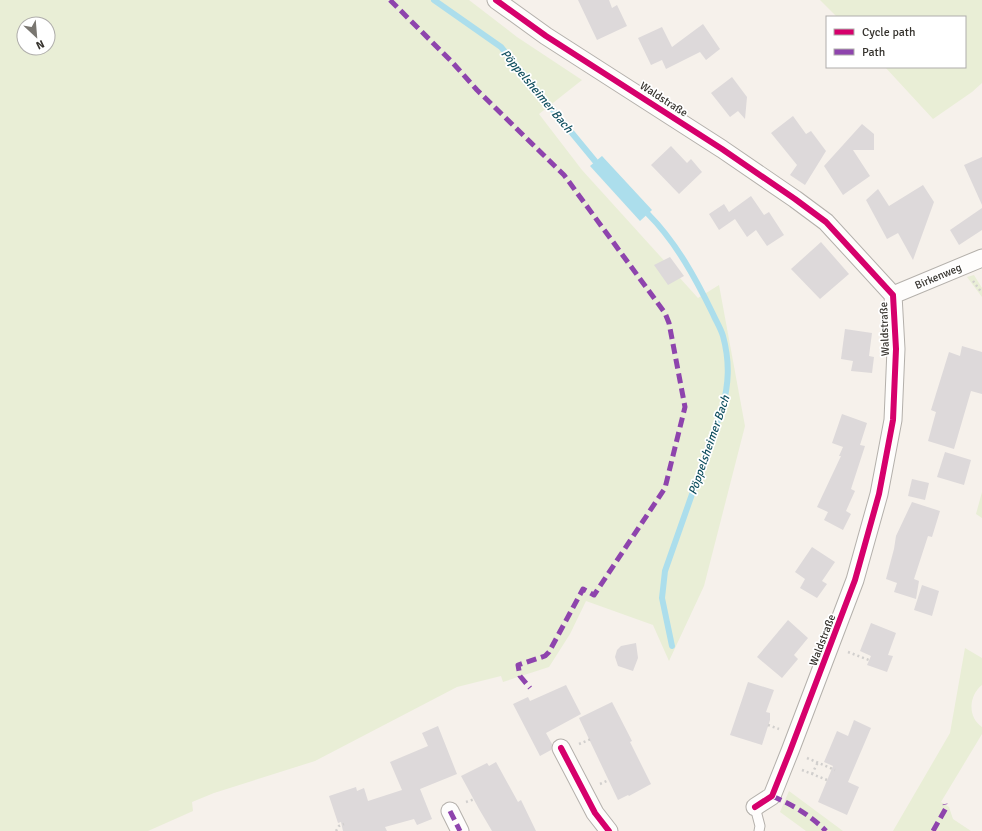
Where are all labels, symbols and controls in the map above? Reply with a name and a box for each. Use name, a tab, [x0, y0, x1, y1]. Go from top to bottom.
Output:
north arrow	[16, 16, 56, 56]
legend	[826, 16, 966, 68]
text: Cycle path	[862, 25, 915, 40]
text: N	[34, 37, 46, 52]
text: Path	[862, 45, 885, 60]
water label: Pöppelsheimer Bach	[497, 47, 576, 136]
street label: Waldstraße	[637, 79, 690, 120]
street label: Birkenweg	[913, 261, 964, 292]
street label: Waldstraße	[877, 302, 892, 356]
water label: Pöppelsheimer Bach	[685, 393, 734, 497]
street label: Waldstraße	[807, 613, 838, 668]

